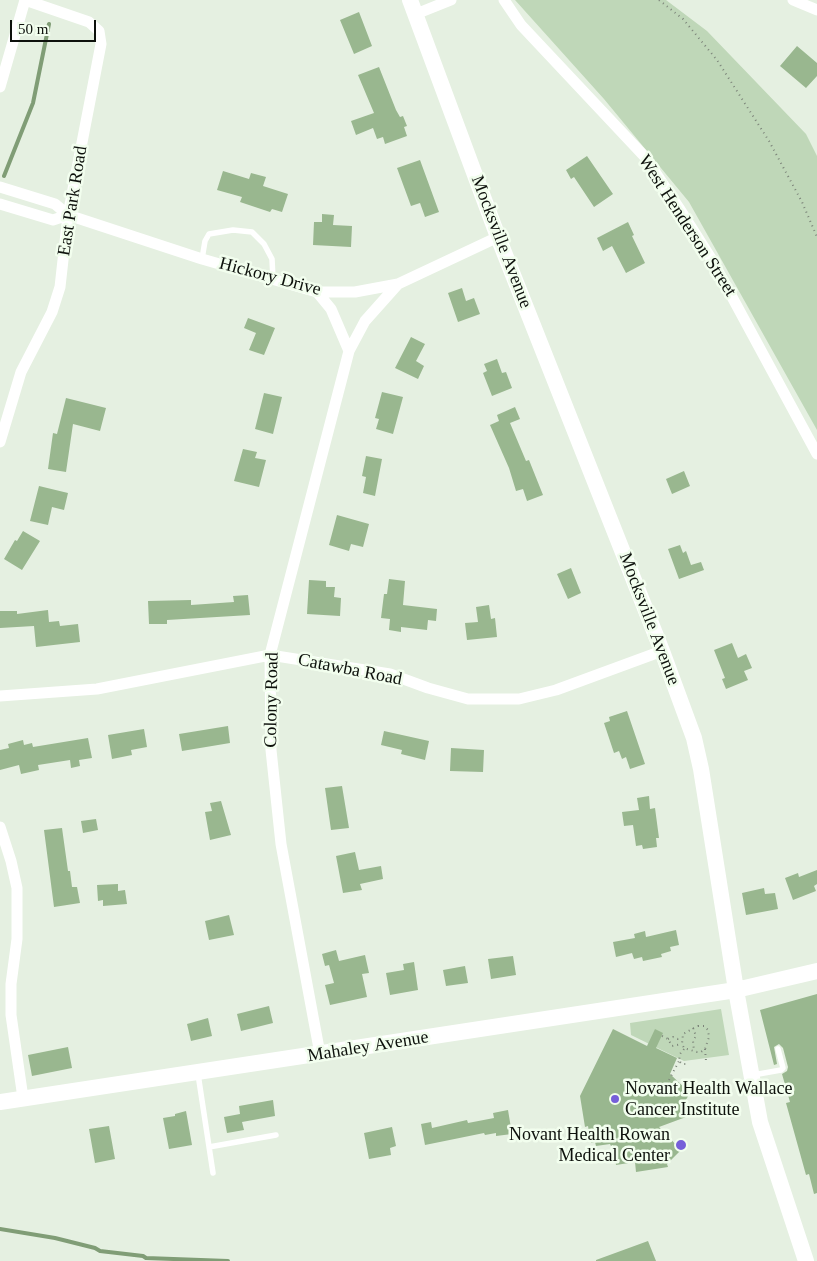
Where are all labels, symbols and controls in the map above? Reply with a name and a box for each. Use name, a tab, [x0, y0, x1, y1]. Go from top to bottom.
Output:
scale bar	[12, 10, 99, 42]
text: 50 m	[18, 21, 48, 37]
street label: East Park Road	[54, 145, 92, 257]
street label: West Henderson Street	[633, 151, 741, 301]
street label: Mocksville Avenue	[466, 173, 536, 311]
street label: Hickory Drive	[217, 253, 323, 301]
street label: Mocksville Avenue	[614, 550, 684, 688]
street label: Catawba Road	[296, 649, 404, 691]
street label: Colony Road	[260, 652, 284, 748]
street label: Mahaley Avenue	[306, 1027, 430, 1067]
place label: Novant Health Wallace Cancer Institute	[625, 1078, 792, 1120]
marker: Novant Health Wallace Cancer Institute	[609, 1093, 621, 1105]
place label: Novant Health Rowan Medical Center	[509, 1124, 670, 1166]
marker: Novant Health Rowan Medical Center	[674, 1138, 688, 1152]

